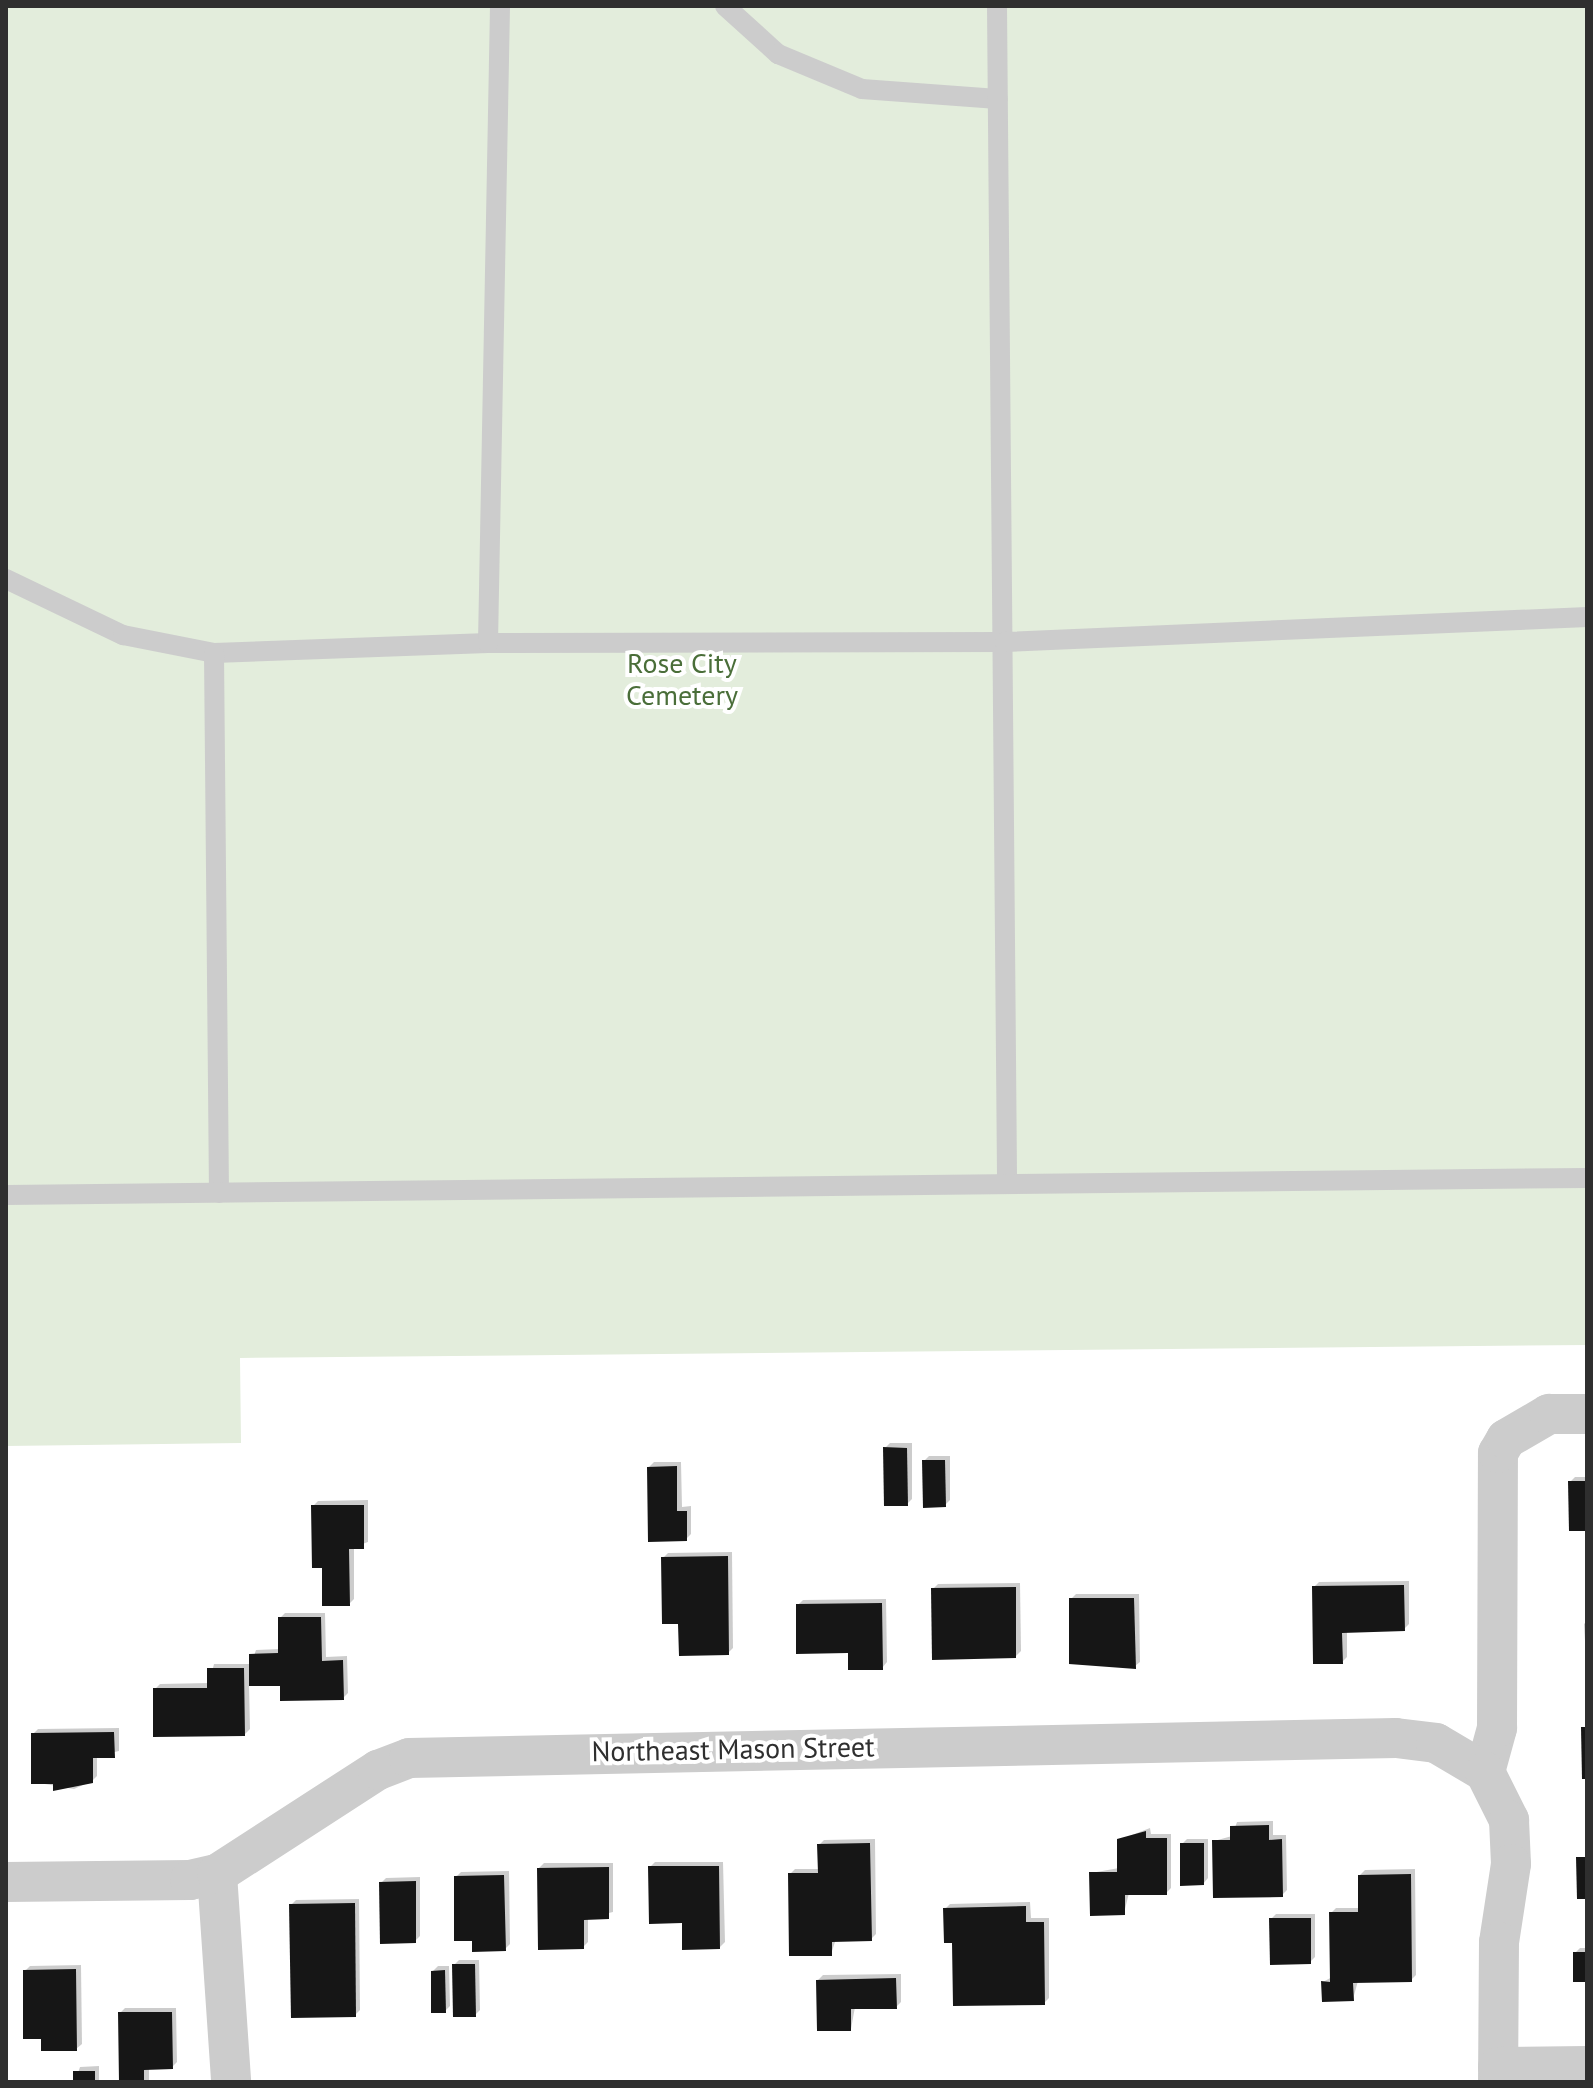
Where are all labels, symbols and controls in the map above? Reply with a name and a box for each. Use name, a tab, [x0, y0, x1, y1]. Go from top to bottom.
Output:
park label: Rose City Cemetery	[626, 646, 738, 712]
street label: Northeast Mason Street	[591, 1730, 875, 1768]

